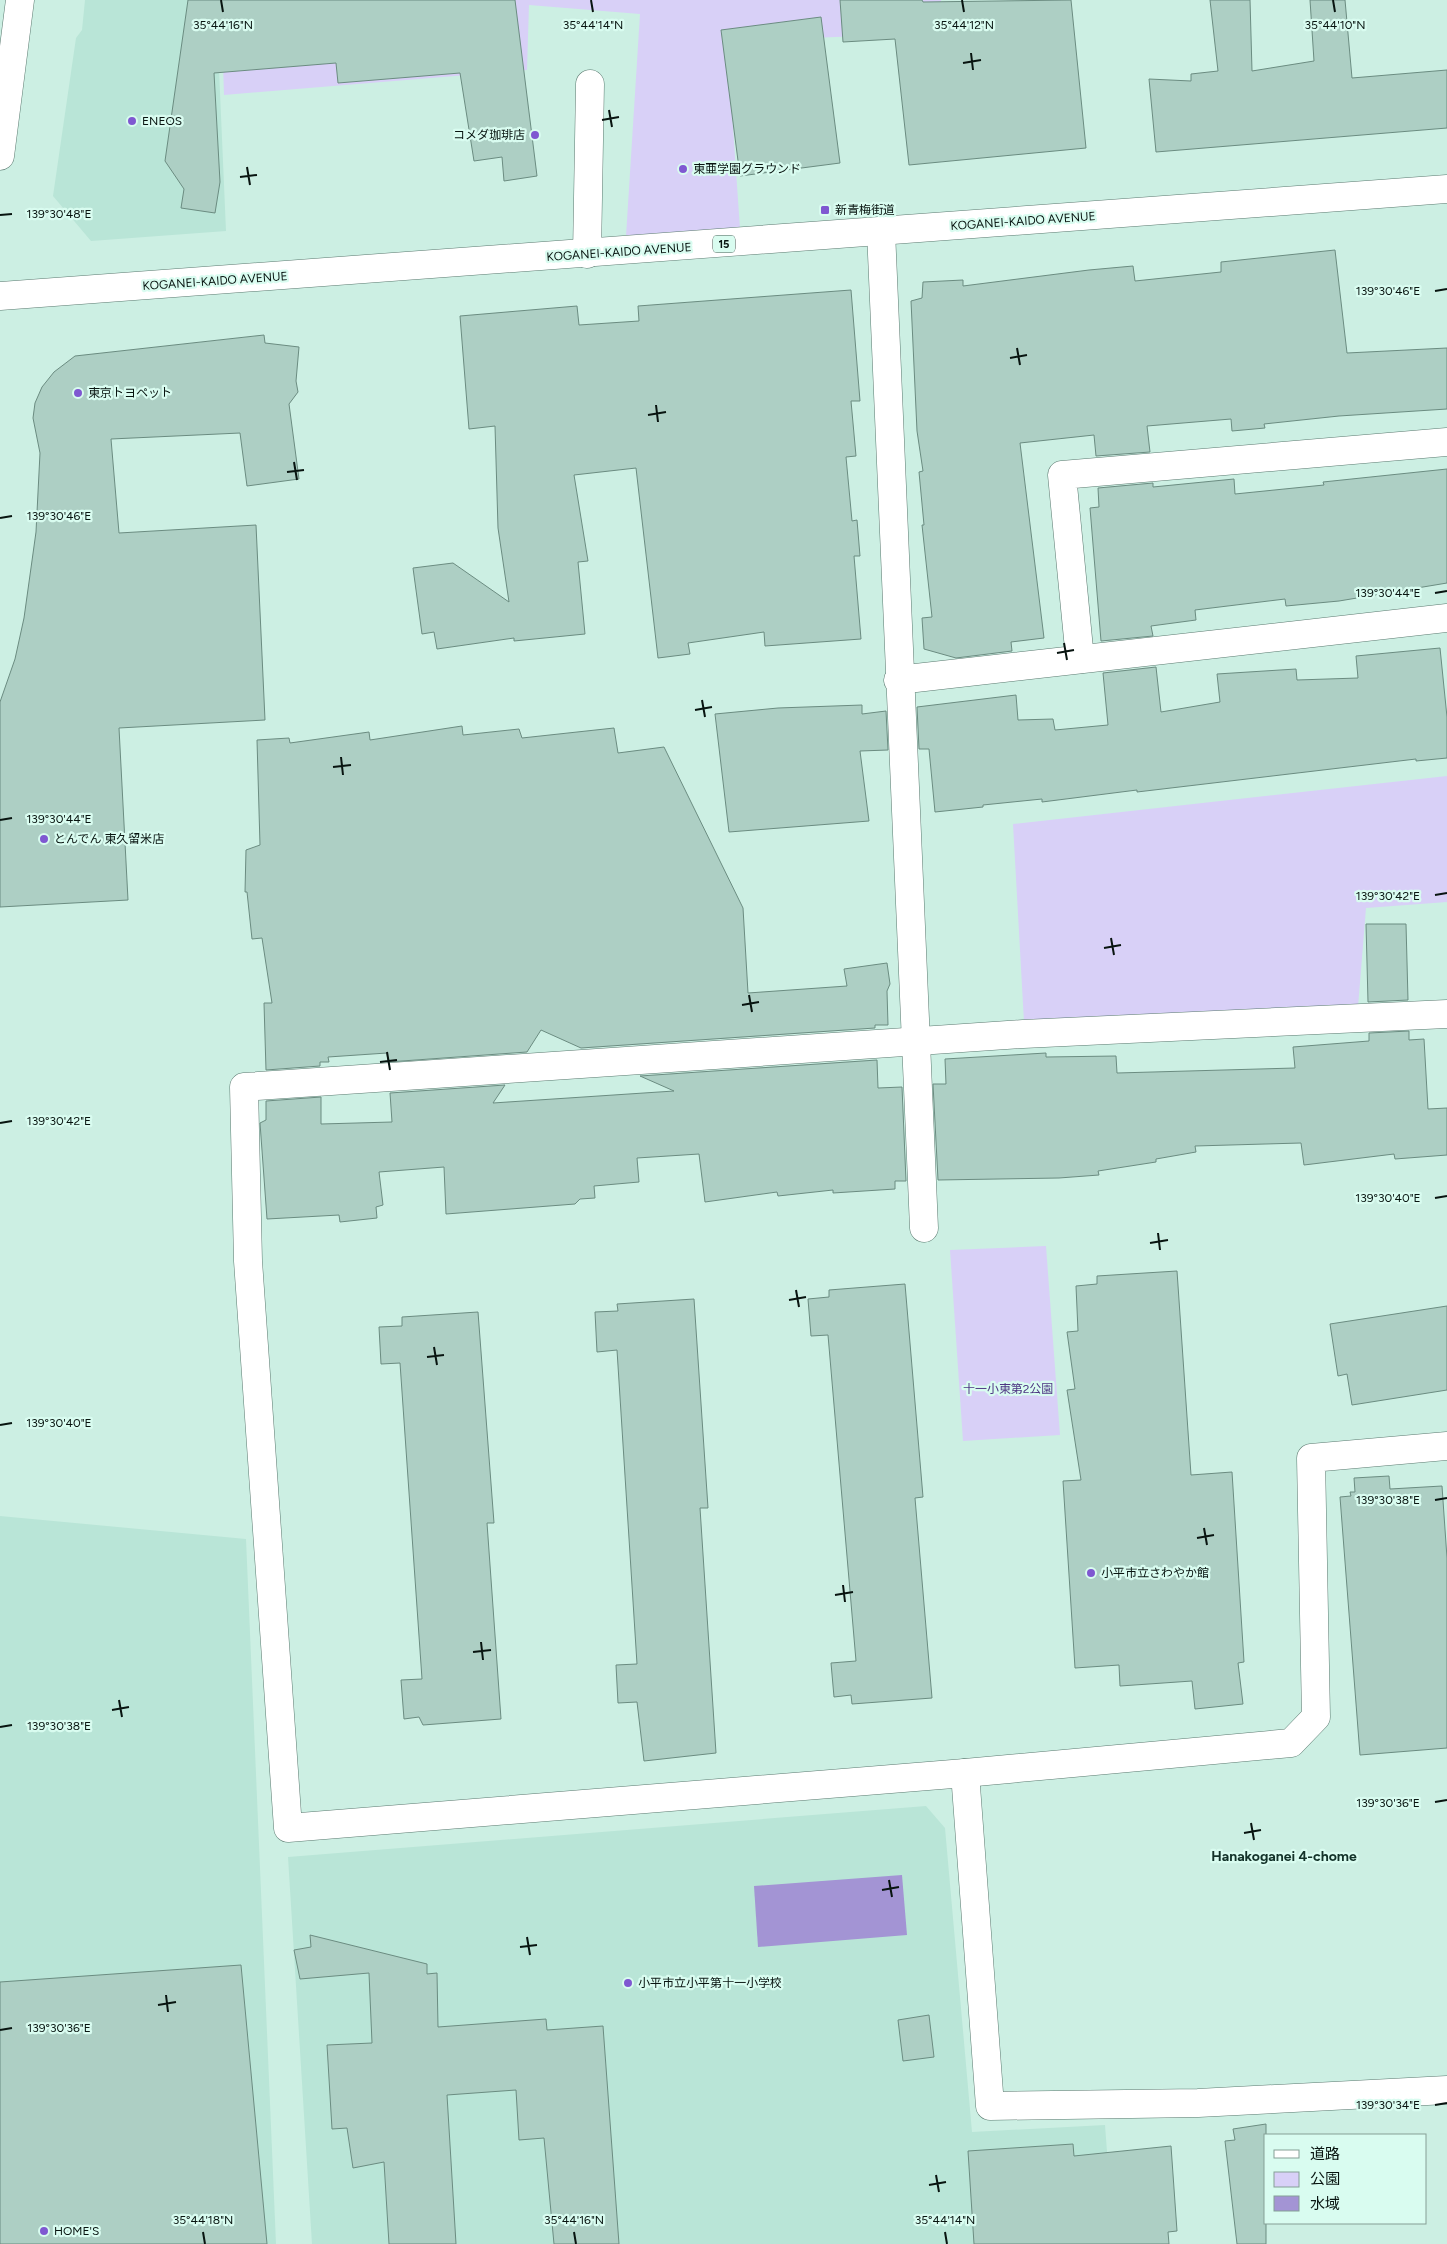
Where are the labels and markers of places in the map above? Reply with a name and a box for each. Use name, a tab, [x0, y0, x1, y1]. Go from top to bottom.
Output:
place label: ENEOS	[142, 114, 182, 128]
marker: ENEOS	[126, 115, 138, 127]
place label: コメダ珈琲店	[453, 128, 525, 142]
marker: コメダ珈琲店	[529, 129, 541, 141]
place label: 東亜学園グラウンド	[693, 162, 801, 176]
marker: 東亜学園グラウンド	[677, 163, 689, 175]
place label: 新青梅街道	[835, 203, 895, 217]
marker: 新青梅街道	[819, 204, 831, 216]
place label: 東京トヨペット	[88, 386, 172, 400]
marker: 東京トヨペット	[72, 387, 84, 399]
place label: とんでん 東久留米店	[54, 832, 164, 846]
marker: とんでん 東久留米店	[38, 833, 50, 845]
place label: 小平市立さわやか館	[1101, 1566, 1209, 1580]
marker: 小平市立さわやか館	[1085, 1567, 1097, 1579]
place label: 小平市立小平第十一小学校	[638, 1976, 782, 1990]
marker: 小平市立小平第十一小学校	[622, 1977, 634, 1989]
place label: HOME'S	[54, 2224, 99, 2238]
marker: HOME'S	[38, 2225, 50, 2237]

